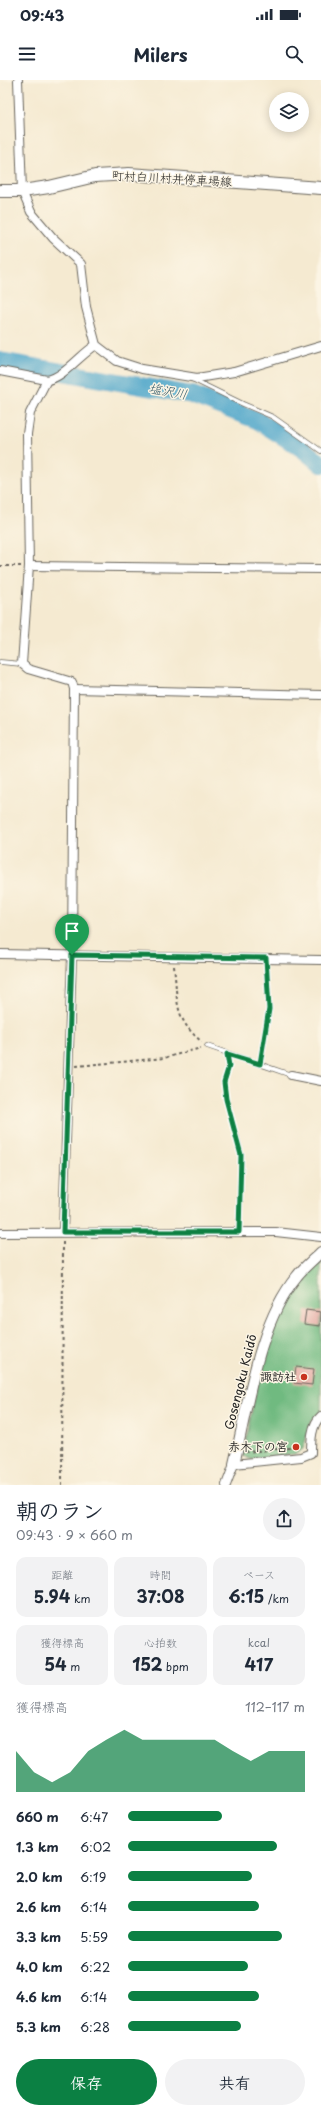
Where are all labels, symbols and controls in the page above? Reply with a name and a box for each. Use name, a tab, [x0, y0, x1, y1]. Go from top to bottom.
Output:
text: 09:43	[20, 3, 64, 26]
text: Milers	[133, 41, 188, 68]
icon: menu	[16, 43, 38, 65]
icon: search	[283, 43, 305, 65]
map controls	[269, 92, 309, 132]
button: layers	[269, 92, 309, 132]
street label: 町村白川村井停車場線	[112, 166, 232, 190]
water label: 塩沢川	[147, 378, 189, 403]
pin	[55, 914, 89, 955]
icon: arrive	[61, 920, 83, 942]
street label: Gosengoku Kaidō	[219, 1332, 261, 1431]
place label: 諏訪社	[260, 1367, 296, 1385]
marker: 諏訪社	[299, 1372, 309, 1382]
place label: 赤木下の宮	[228, 1437, 288, 1455]
marker: 赤木下の宮	[291, 1442, 301, 1452]
text: 朝のラン	[16, 1493, 104, 1526]
button: share	[263, 1498, 305, 1540]
text: 09:43 · 9 × 660 m	[16, 1525, 133, 1544]
text: 距離	[51, 1566, 73, 1583]
text: 時間	[149, 1566, 171, 1583]
text: ペース	[243, 1566, 275, 1583]
text: 5.94	[34, 1583, 70, 1609]
text: 37:08	[136, 1583, 185, 1609]
text: 6:15	[229, 1583, 264, 1609]
text: km	[70, 1590, 90, 1607]
text: /km	[264, 1590, 289, 1607]
text: 獲得標高	[40, 1634, 84, 1651]
text: 心拍数	[144, 1634, 177, 1651]
text: kcal	[248, 1634, 270, 1651]
text: 54	[44, 1651, 67, 1677]
text: 152	[132, 1651, 162, 1677]
text: 417	[244, 1651, 273, 1677]
text: m	[67, 1658, 80, 1675]
text: bpm	[162, 1658, 189, 1675]
text: 獲得標高	[16, 1697, 68, 1716]
text: 112–117 m	[245, 1697, 305, 1716]
text: 660 m	[16, 1807, 59, 1826]
text: 6:47	[80, 1807, 108, 1826]
text: 1.3 km	[16, 1837, 59, 1856]
text: 6:02	[80, 1837, 111, 1856]
text: 2.0 km	[16, 1867, 63, 1886]
text: 6:19	[80, 1867, 106, 1886]
text: 2.6 km	[16, 1897, 61, 1916]
text: 6:14	[80, 1897, 107, 1916]
text: 3.3 km	[16, 1927, 61, 1946]
text: 5:59	[80, 1927, 108, 1946]
text: 4.0 km	[16, 1957, 63, 1976]
text: 6:22	[80, 1957, 110, 1976]
text: 4.6 km	[16, 1987, 62, 2006]
text: 6:14	[80, 1987, 107, 2006]
text: 5.3 km	[16, 2017, 61, 2036]
text: 6:28	[80, 2017, 110, 2036]
button: 保存	[16, 2059, 157, 2105]
button: 共有	[165, 2059, 305, 2105]

